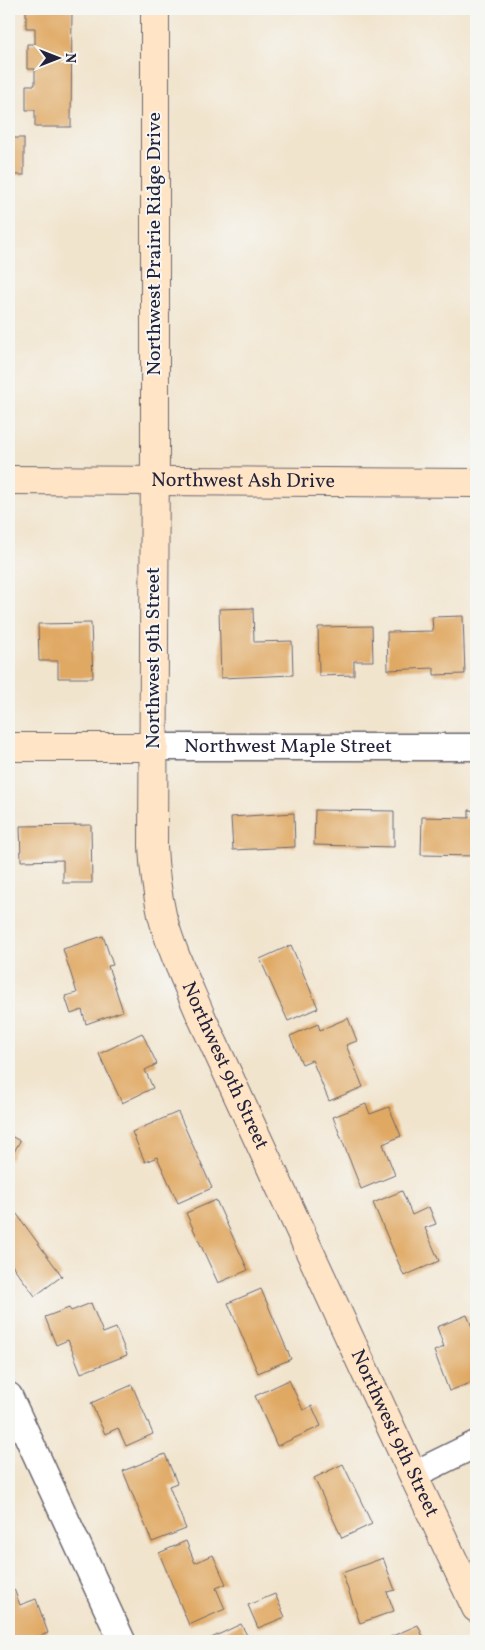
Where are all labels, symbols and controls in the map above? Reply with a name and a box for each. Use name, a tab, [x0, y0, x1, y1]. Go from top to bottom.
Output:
north arrow	[32, 32, 82, 82]
text: N	[60, 53, 79, 63]
street label: Northwest Prairie Ridge Drive	[141, 112, 169, 376]
street label: Northwest Ash Drive	[151, 467, 335, 496]
street label: Northwest 9th Street	[140, 567, 168, 749]
street label: Northwest Maple Street	[184, 733, 392, 761]
street label: Northwest 9th Street	[174, 977, 275, 1154]
street label: Northwest 9th Street	[343, 1345, 445, 1522]

